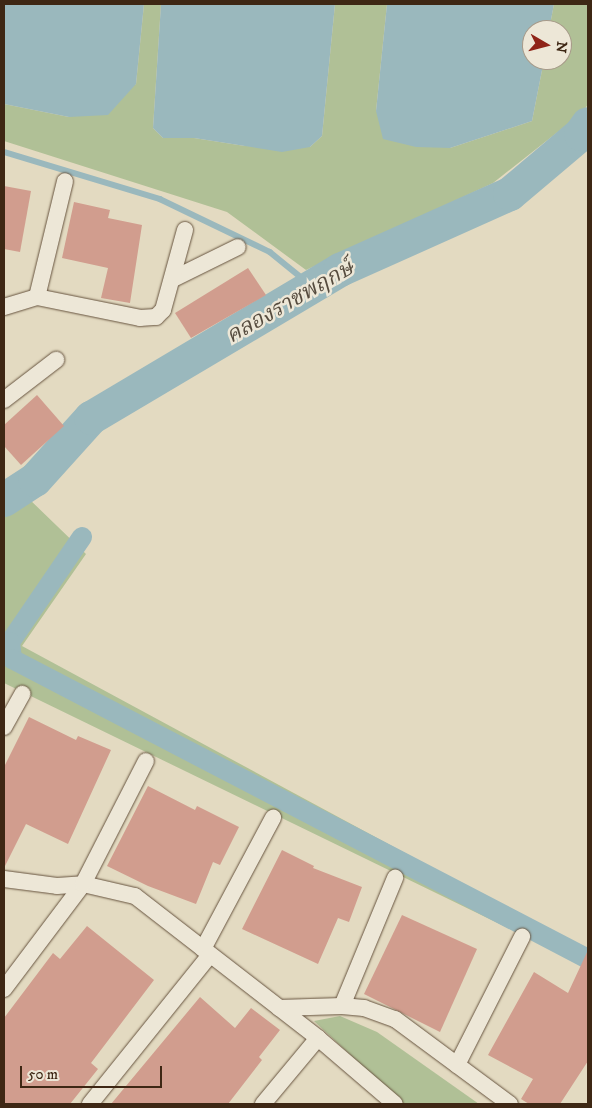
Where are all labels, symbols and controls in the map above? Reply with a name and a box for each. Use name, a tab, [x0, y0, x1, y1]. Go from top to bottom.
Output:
north arrow	[522, 20, 572, 70]
text: N	[551, 40, 571, 54]
water label: คลองราชพฤกษ์	[221, 255, 359, 349]
scale bar	[22, 1056, 165, 1088]
text: 50 m	[28, 1065, 58, 1084]

